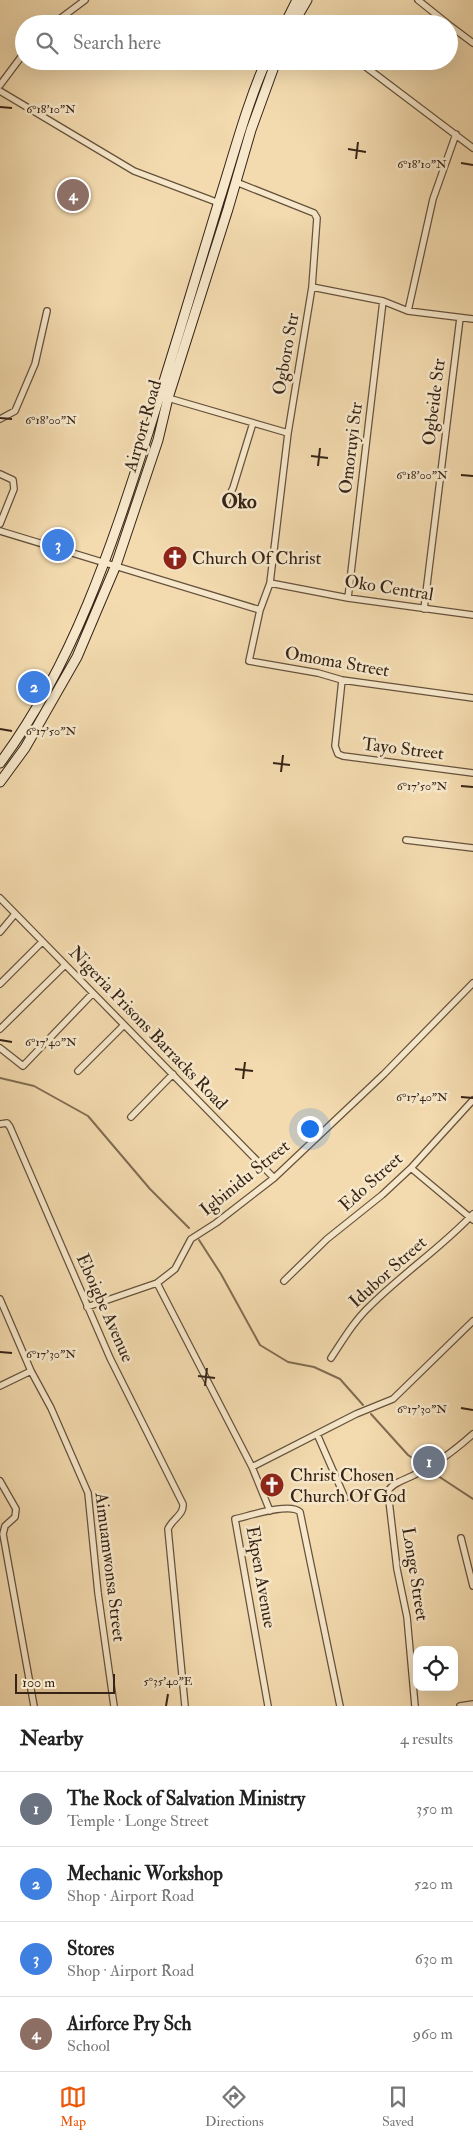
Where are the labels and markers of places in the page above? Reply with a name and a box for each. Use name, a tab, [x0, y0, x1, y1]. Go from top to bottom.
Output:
pin: 4	[57, 176, 89, 214]
pin: 3	[42, 526, 74, 564]
church icon: Church Of Christ	[162, 545, 188, 571]
place label: Church Of Christ	[192, 547, 321, 570]
pin: 2	[18, 668, 50, 706]
pin: 1	[413, 1443, 445, 1481]
place label: Christ Chosen Church Of God	[290, 1464, 406, 1508]
church icon: Christ Chosen Church Of God	[259, 1472, 285, 1498]

